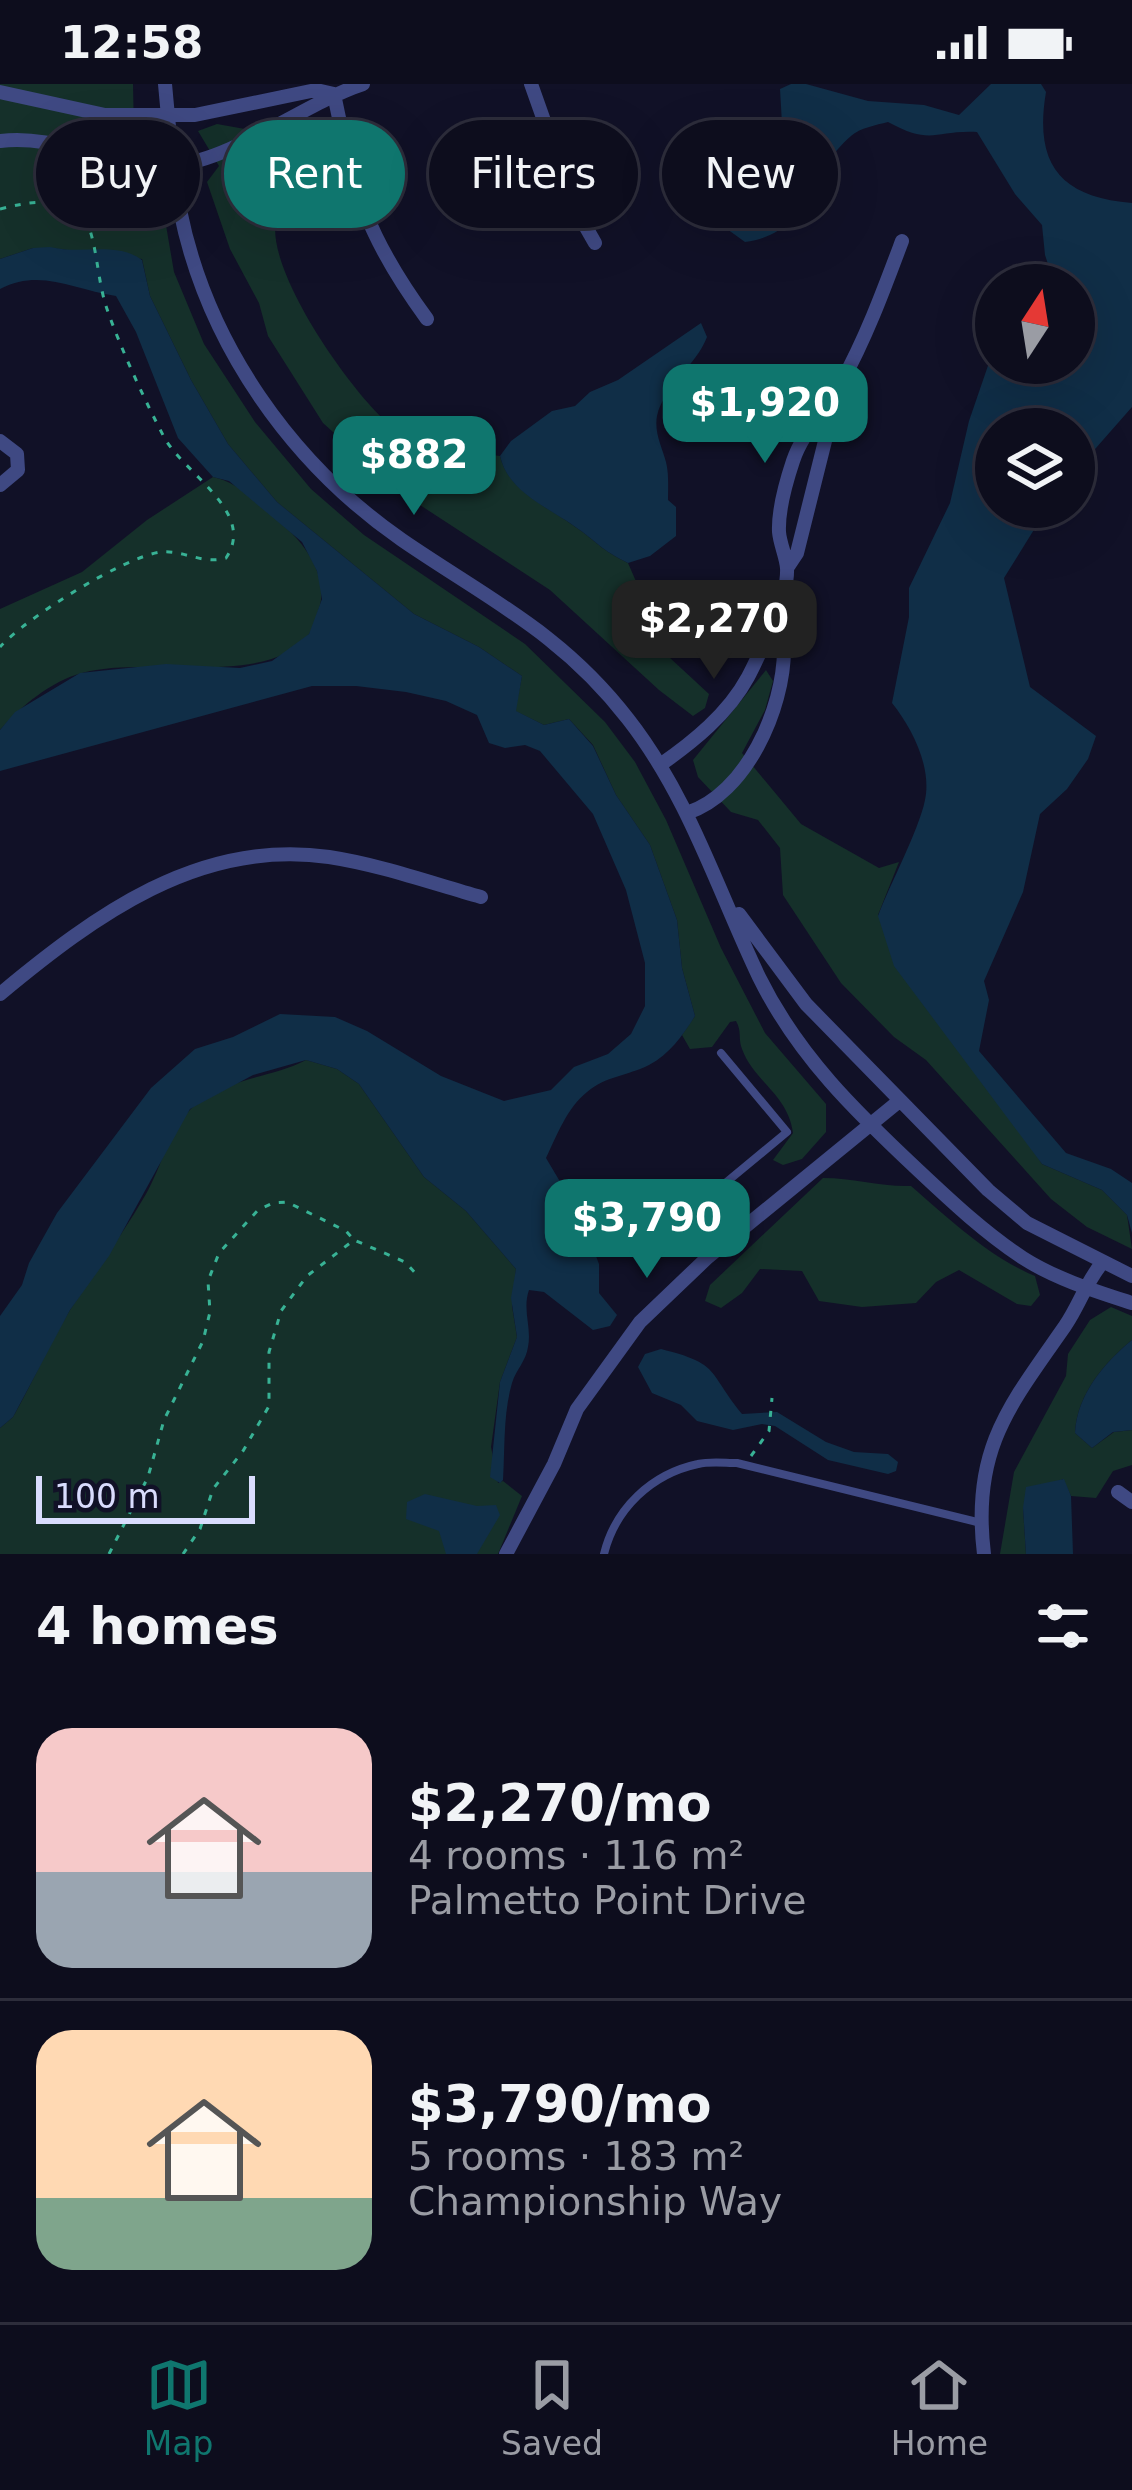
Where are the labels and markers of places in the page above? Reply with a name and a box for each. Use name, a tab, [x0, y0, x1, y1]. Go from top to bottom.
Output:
pin: $1,920	[667, 364, 863, 466]
pin: $882	[343, 416, 485, 518]
pin: $2,270	[616, 580, 812, 682]
pin: $3,790	[549, 1179, 745, 1281]

